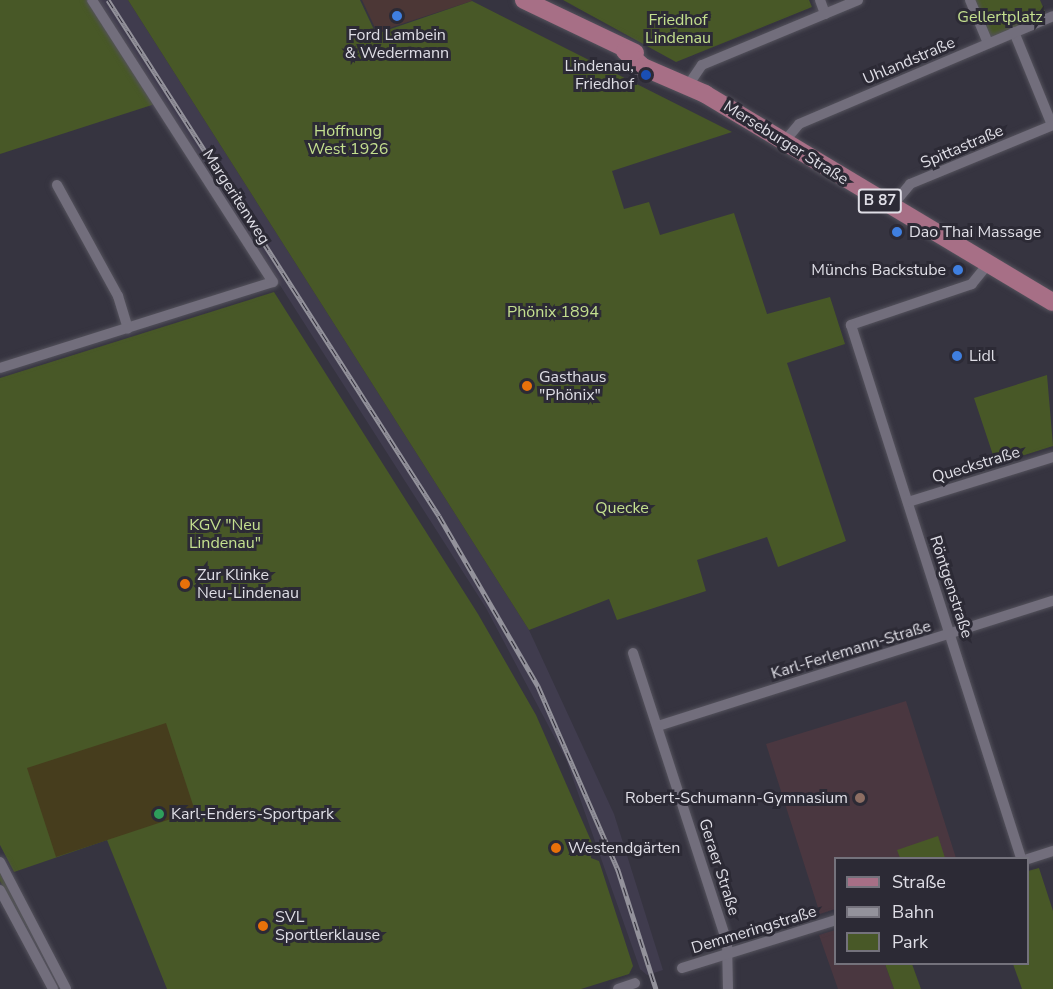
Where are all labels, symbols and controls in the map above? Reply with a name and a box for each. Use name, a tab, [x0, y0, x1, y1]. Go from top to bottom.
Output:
park label: Gellertplatz	[957, 7, 1043, 27]
marker: Ford Lambein & Wedermann	[390, 9, 404, 23]
park label: Friedhof Lindenau	[645, 10, 711, 48]
place label: Ford Lambein & Wedermann	[345, 25, 449, 63]
street label: Uhlandstraße	[860, 33, 958, 89]
place label: Lindenau, Friedhof	[564, 56, 634, 94]
marker: Lindenau, Friedhof	[639, 68, 653, 82]
street label: Merseburger Straße	[720, 97, 852, 189]
park label: Hoffnung West 1926	[308, 121, 388, 159]
street label: Spittastraße	[918, 121, 1006, 173]
street label: Margeritenweg	[198, 146, 274, 248]
road number: B 87	[858, 189, 902, 213]
place label: Dao Thai Massage	[909, 222, 1041, 242]
marker: Dao Thai Massage	[890, 225, 904, 239]
place label: Münchs Backstube	[811, 260, 946, 280]
marker: Münchs Backstube	[951, 263, 965, 277]
park label: Phönix 1894	[507, 302, 599, 322]
place label: Lidl	[969, 346, 995, 366]
marker: Lidl	[950, 349, 964, 363]
place label: Gasthaus "Phönix"	[539, 367, 607, 405]
marker: Gasthaus "Phönix"	[520, 379, 534, 393]
street label: Queckstraße	[930, 443, 1022, 487]
park label: Quecke	[595, 498, 649, 518]
park label: KGV "Neu Lindenau"	[189, 515, 261, 553]
street label: Röntgenstraße	[925, 533, 977, 641]
place label: Zur Klinke Neu-Lindenau	[197, 565, 299, 603]
marker: Zur Klinke Neu-Lindenau	[178, 577, 192, 591]
street label: Karl-Ferlemann-Straße	[769, 617, 933, 683]
place label: Robert-Schumann-Gymnasium	[625, 788, 848, 808]
marker: Robert-Schumann-Gymnasium	[853, 791, 867, 805]
place label: Karl-Enders-Sportpark	[171, 804, 334, 824]
marker: Karl-Enders-Sportpark	[152, 807, 166, 821]
street label: Geraer Straße	[694, 816, 744, 918]
place label: Westendgärten	[568, 838, 680, 858]
marker: Westendgärten	[549, 841, 563, 855]
legend	[834, 857, 1029, 965]
text: Straße	[892, 870, 946, 894]
text: Bahn	[892, 900, 934, 924]
street label: Demmeringstraße	[689, 902, 819, 958]
place label: SVL Sportlerklause	[275, 907, 380, 945]
marker: SVL Sportlerklause	[256, 919, 270, 933]
text: Park	[892, 930, 928, 954]

